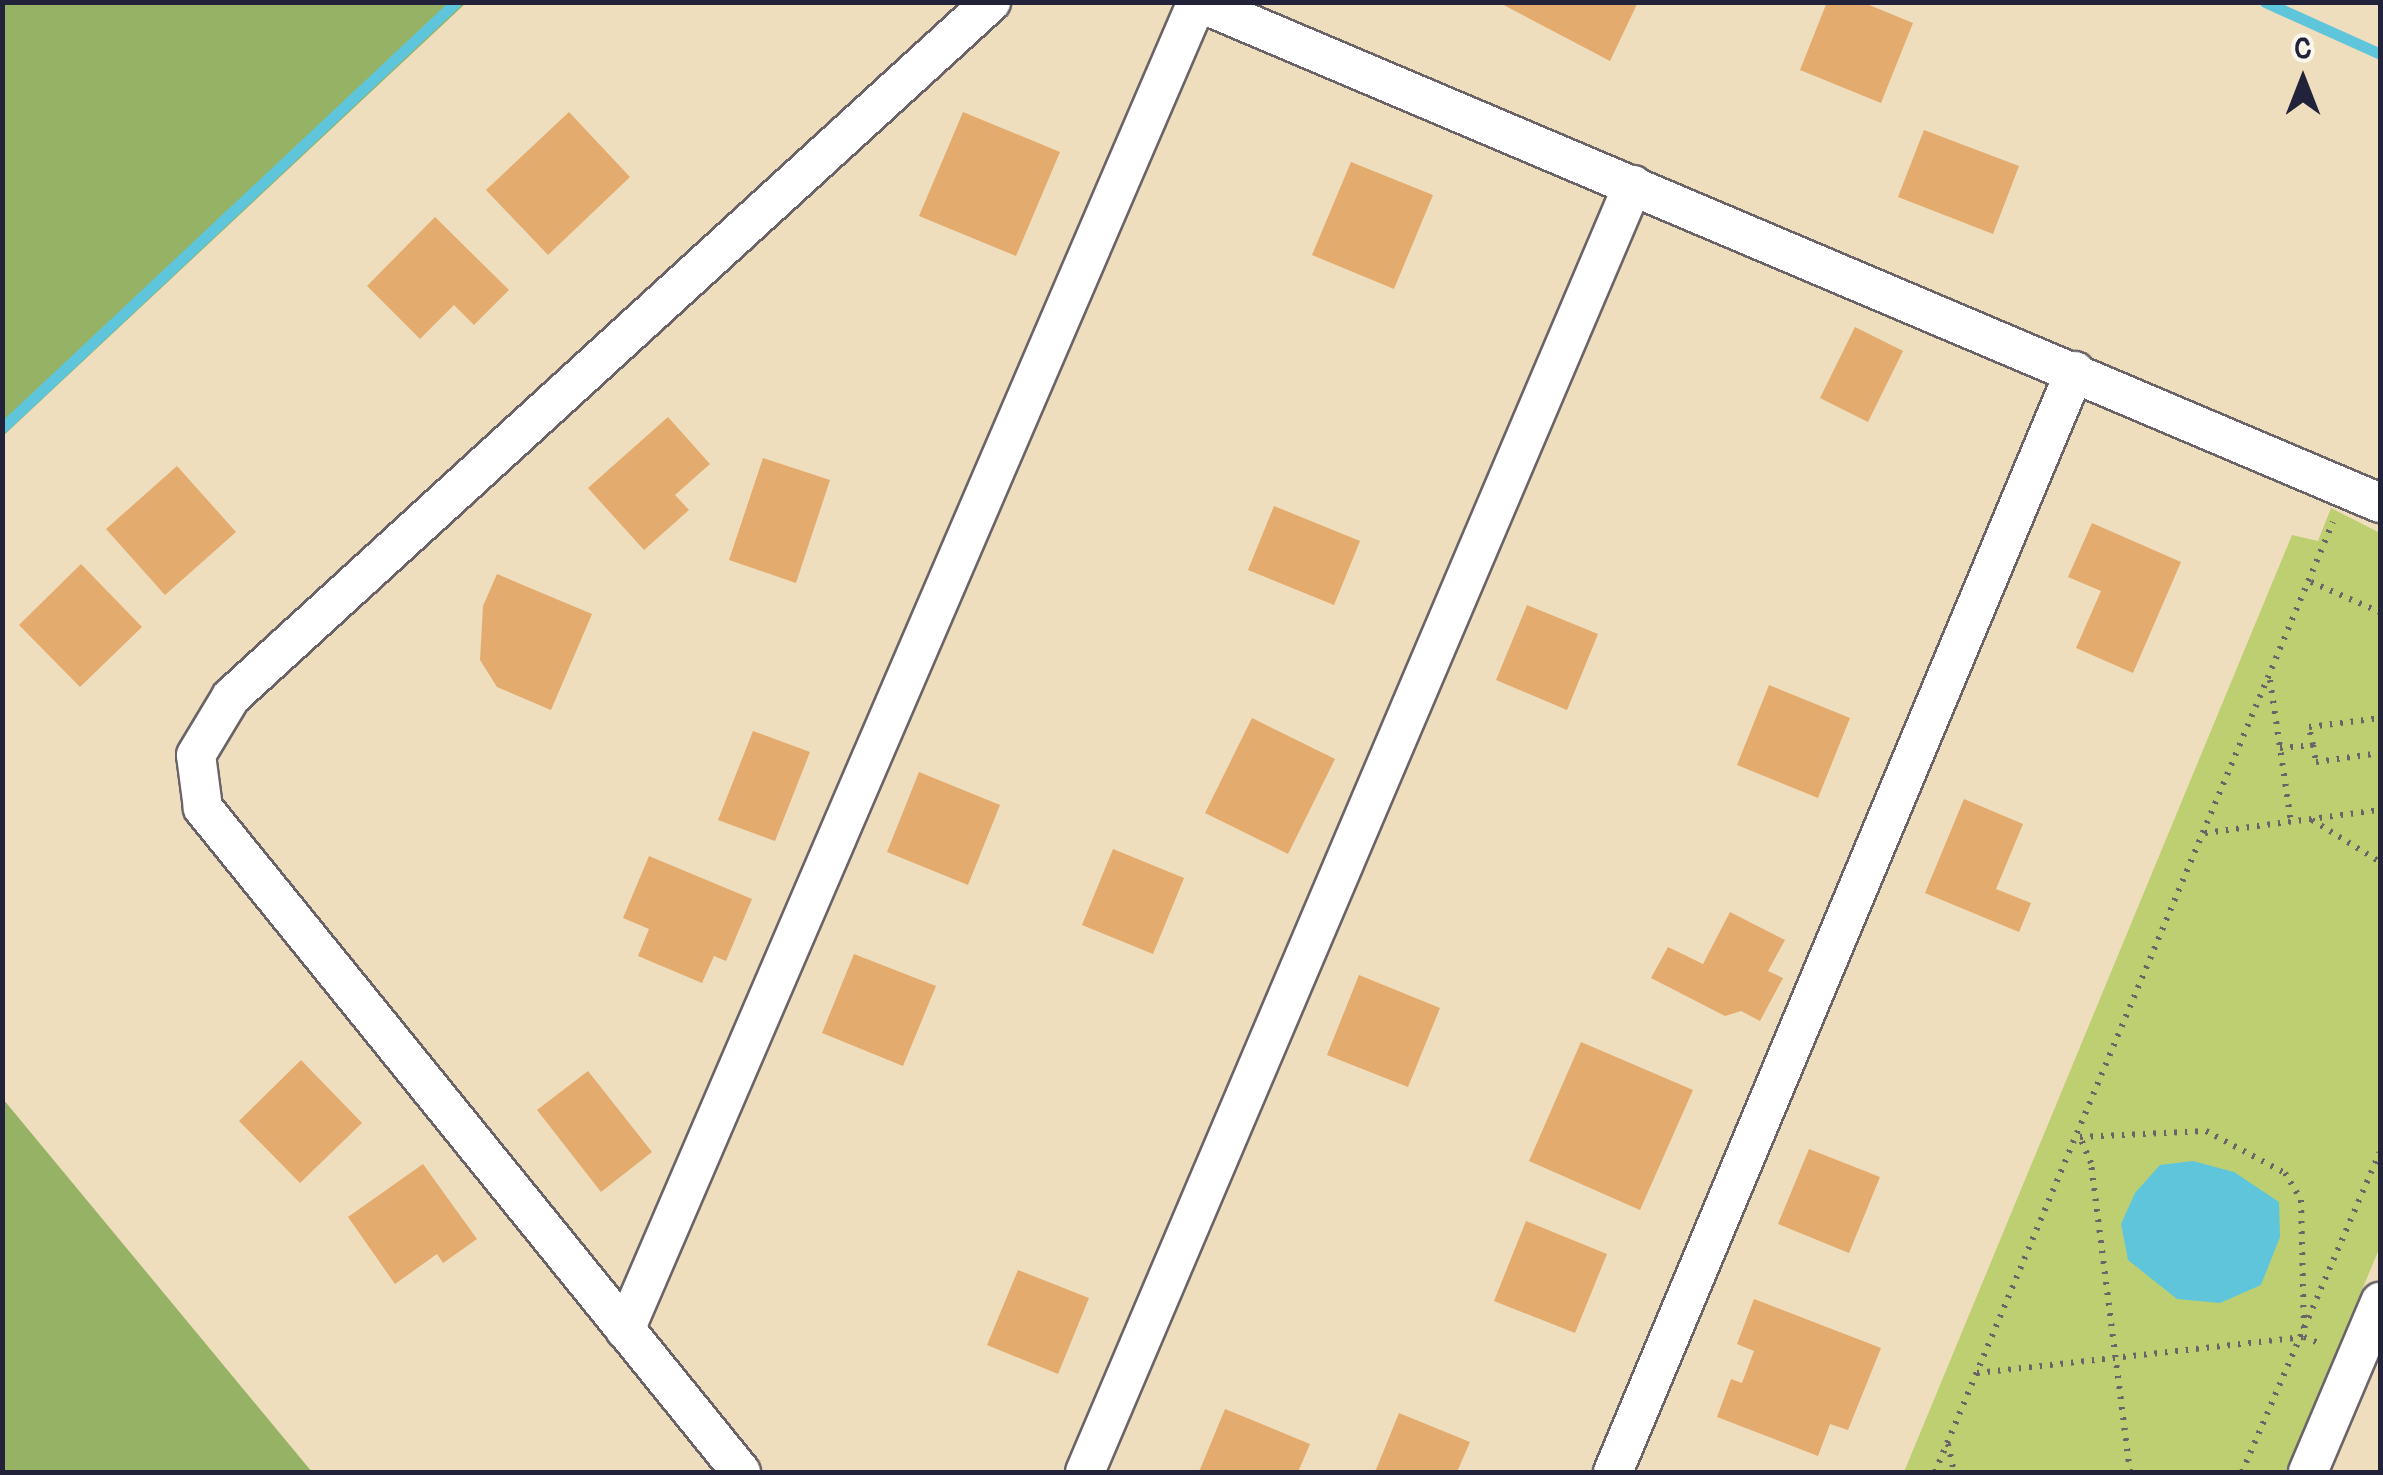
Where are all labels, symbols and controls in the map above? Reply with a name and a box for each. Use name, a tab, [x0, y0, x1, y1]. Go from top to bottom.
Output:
north arrow	[2253, 30, 2353, 130]
text: С	[2294, 32, 2312, 67]

